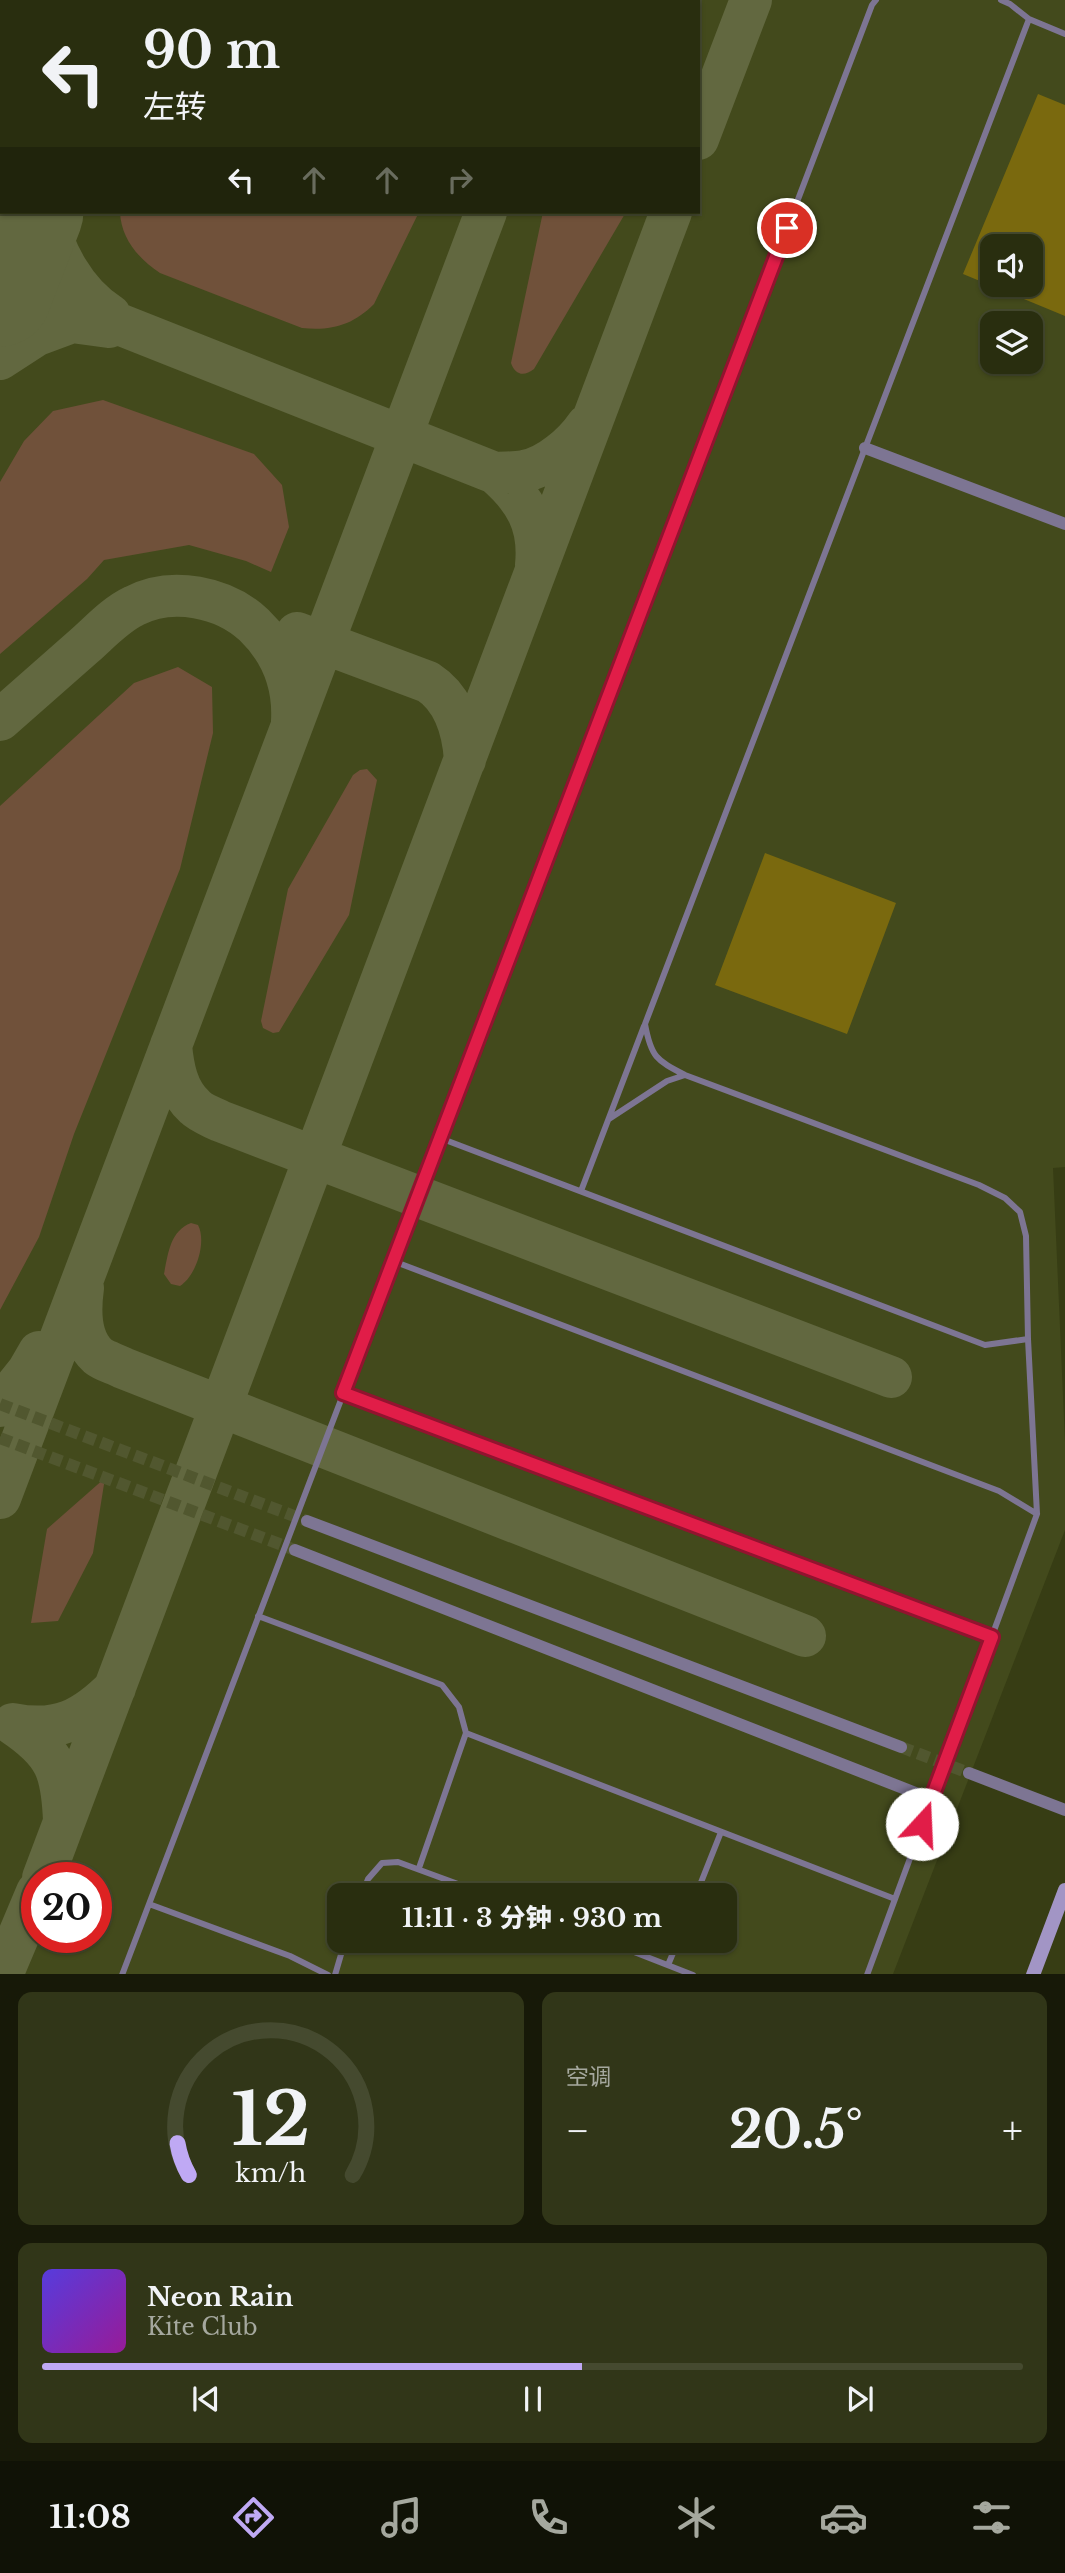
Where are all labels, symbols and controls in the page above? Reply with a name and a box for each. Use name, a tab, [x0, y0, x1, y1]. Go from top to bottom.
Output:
text: 90 m	[143, 20, 280, 81]
icon: left	[28, 28, 119, 119]
text: 左转	[143, 87, 207, 127]
icon: left	[222, 161, 260, 199]
icon: ahead	[295, 161, 333, 199]
icon: ahead	[368, 161, 406, 199]
icon: right	[441, 161, 479, 199]
pin	[757, 198, 817, 258]
icon: arrive	[768, 209, 806, 247]
map controls	[980, 234, 1043, 374]
button: sound	[980, 234, 1043, 297]
button: layers	[980, 311, 1043, 374]
position arrow	[885, 1787, 959, 1861]
speed limit sign: 20	[21, 1862, 112, 1953]
text: 11:11 · 3 分钟 · 930 m	[402, 1902, 662, 1934]
text: 空调	[566, 2063, 612, 2091]
text: 12	[231, 2074, 310, 2165]
text: 20.5°	[729, 2098, 863, 2162]
text: −	[566, 2107, 590, 2154]
text: +	[1002, 2107, 1023, 2154]
text: km/h	[235, 2157, 306, 2188]
text: Neon Rain	[147, 2281, 293, 2313]
text: Kite Club	[147, 2313, 258, 2341]
icon: previous	[187, 2380, 225, 2418]
icon: pause	[514, 2380, 552, 2418]
icon: next	[841, 2380, 879, 2418]
icon: directions	[229, 2493, 278, 2542]
icon: music	[377, 2493, 426, 2542]
icon: phone	[524, 2493, 573, 2542]
icon: climate	[672, 2493, 721, 2542]
icon: car	[819, 2493, 868, 2542]
icon: filters	[967, 2493, 1016, 2542]
text: 11:08	[49, 2497, 131, 2537]

